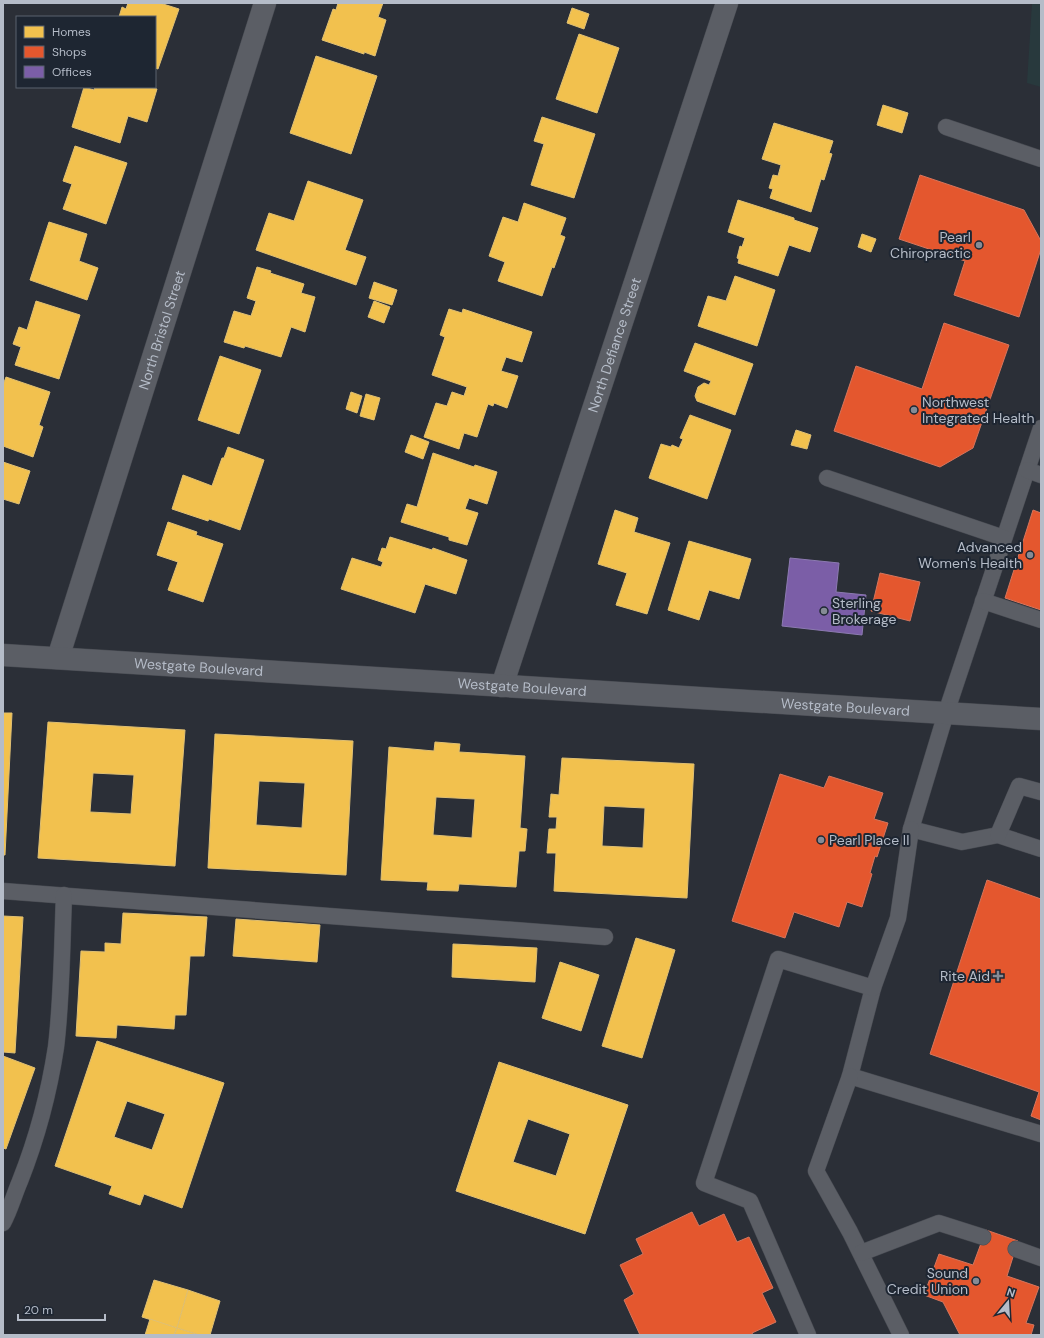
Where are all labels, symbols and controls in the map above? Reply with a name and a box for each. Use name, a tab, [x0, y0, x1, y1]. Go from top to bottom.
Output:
legend	[16, 16, 156, 88]
text: Homes	[52, 24, 91, 40]
text: Shops	[52, 44, 87, 60]
text: Offices	[52, 64, 92, 80]
place label: Pearl Chiropractic	[890, 228, 971, 262]
marker: Pearl Chiropractic	[974, 240, 984, 250]
street label: North Bristol Street	[134, 268, 189, 392]
street label: North Defiance Street	[584, 275, 645, 415]
place label: Northwest Integrated Health	[922, 393, 1034, 427]
marker: Northwest Integrated Health	[909, 405, 919, 415]
place label: Advanced Women's Health	[918, 538, 1022, 572]
marker: Advanced Women's Health	[1025, 550, 1035, 560]
place label: Sterling Brokerage	[832, 594, 896, 628]
marker: Sterling Brokerage	[819, 606, 829, 616]
street label: Westgate Boulevard	[134, 654, 264, 680]
street label: Westgate Boulevard	[457, 674, 587, 700]
street label: Westgate Boulevard	[780, 694, 910, 720]
place label: Pearl Place II	[829, 831, 909, 849]
marker: Pearl Place II	[816, 835, 826, 845]
place label: Rite Aid	[940, 967, 990, 985]
marker: Rite Aid	[993, 971, 1003, 981]
place label: Sound Credit Union	[887, 1264, 968, 1298]
marker: Sound Credit Union	[971, 1276, 981, 1286]
north arrow	[988, 1282, 1028, 1322]
text: N	[1005, 1285, 1017, 1300]
scale bar	[18, 1296, 105, 1322]
text: 20 m	[24, 1302, 53, 1318]

